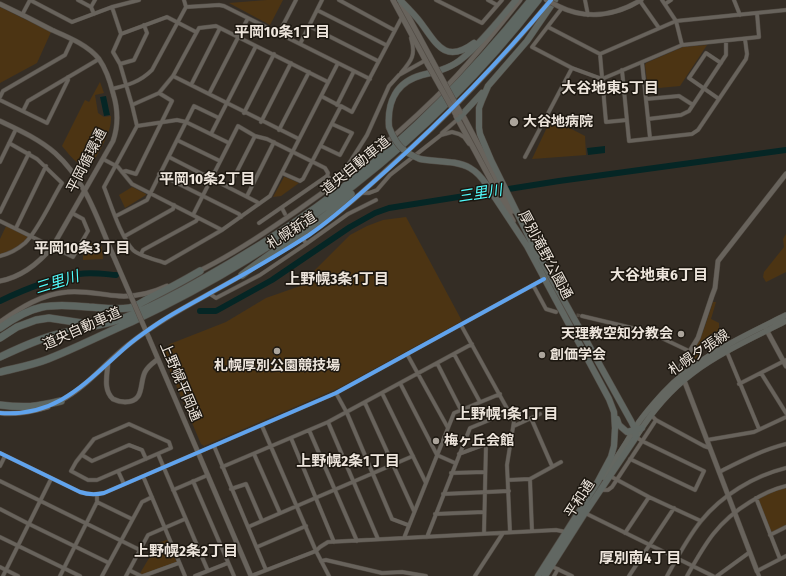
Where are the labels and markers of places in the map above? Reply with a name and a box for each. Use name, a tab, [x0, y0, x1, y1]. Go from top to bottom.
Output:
place label: 大谷地病院	[523, 114, 593, 130]
marker: 大谷地病院	[508, 116, 520, 128]
place label: 天理教空知分教会	[561, 326, 673, 342]
marker: 天理教空知分教会	[676, 329, 686, 339]
marker: 札幌厚別公園競技場	[272, 346, 282, 356]
place label: 創価学会	[550, 347, 606, 363]
marker: 創価学会	[537, 350, 547, 360]
place label: 札幌厚別公園競技場	[214, 358, 340, 374]
place label: 梅ヶ丘会館	[444, 433, 514, 449]
marker: 梅ヶ丘会館	[431, 436, 441, 446]

